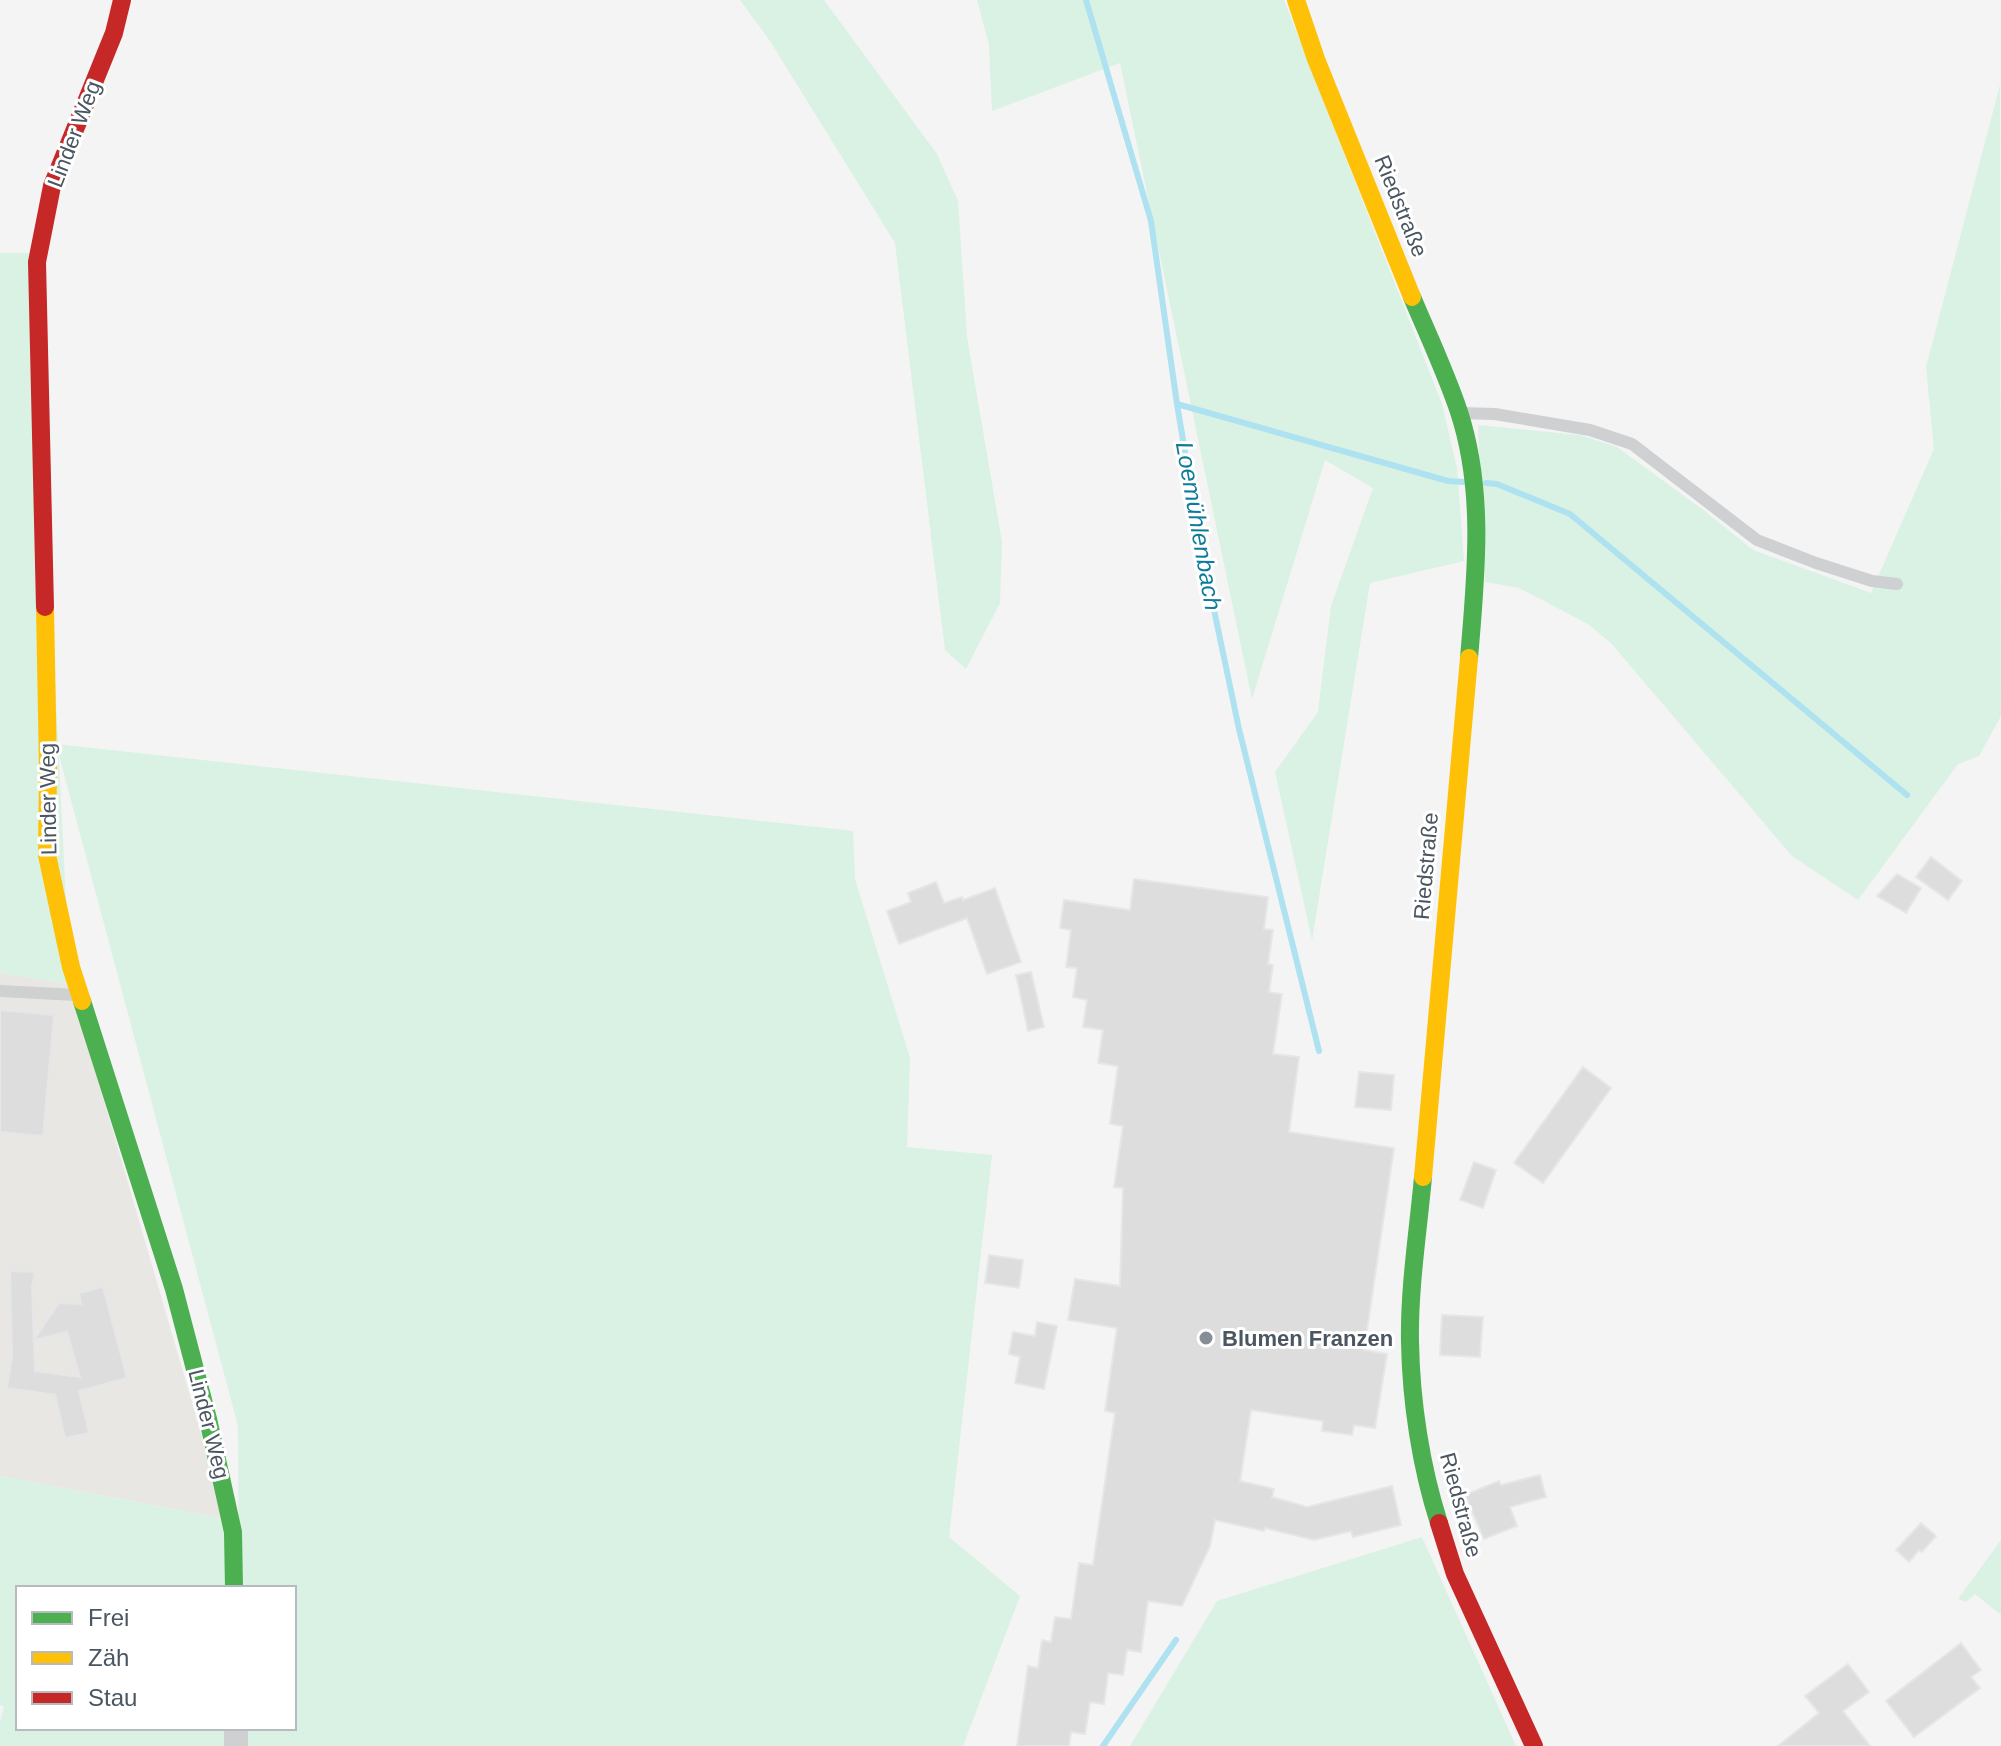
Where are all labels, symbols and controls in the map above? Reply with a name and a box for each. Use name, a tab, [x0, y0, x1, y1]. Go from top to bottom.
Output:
street label: Linder Weg	[42, 77, 106, 191]
street label: Riedstraße	[1369, 151, 1433, 261]
water label: Loemühlenbach	[1171, 440, 1227, 612]
street label: Linder Weg	[35, 743, 61, 855]
street label: Riedstraße	[1409, 811, 1443, 921]
place label: Blumen Franzen	[1222, 1326, 1393, 1351]
marker: Blumen Franzen	[1197, 1329, 1215, 1347]
street label: Linder Weg	[183, 1367, 235, 1481]
street label: Riedstraße	[1435, 1450, 1487, 1560]
legend	[16, 1586, 296, 1730]
text: Frei	[88, 1604, 129, 1631]
text: Zäh	[88, 1644, 129, 1671]
text: Stau	[88, 1684, 137, 1711]

